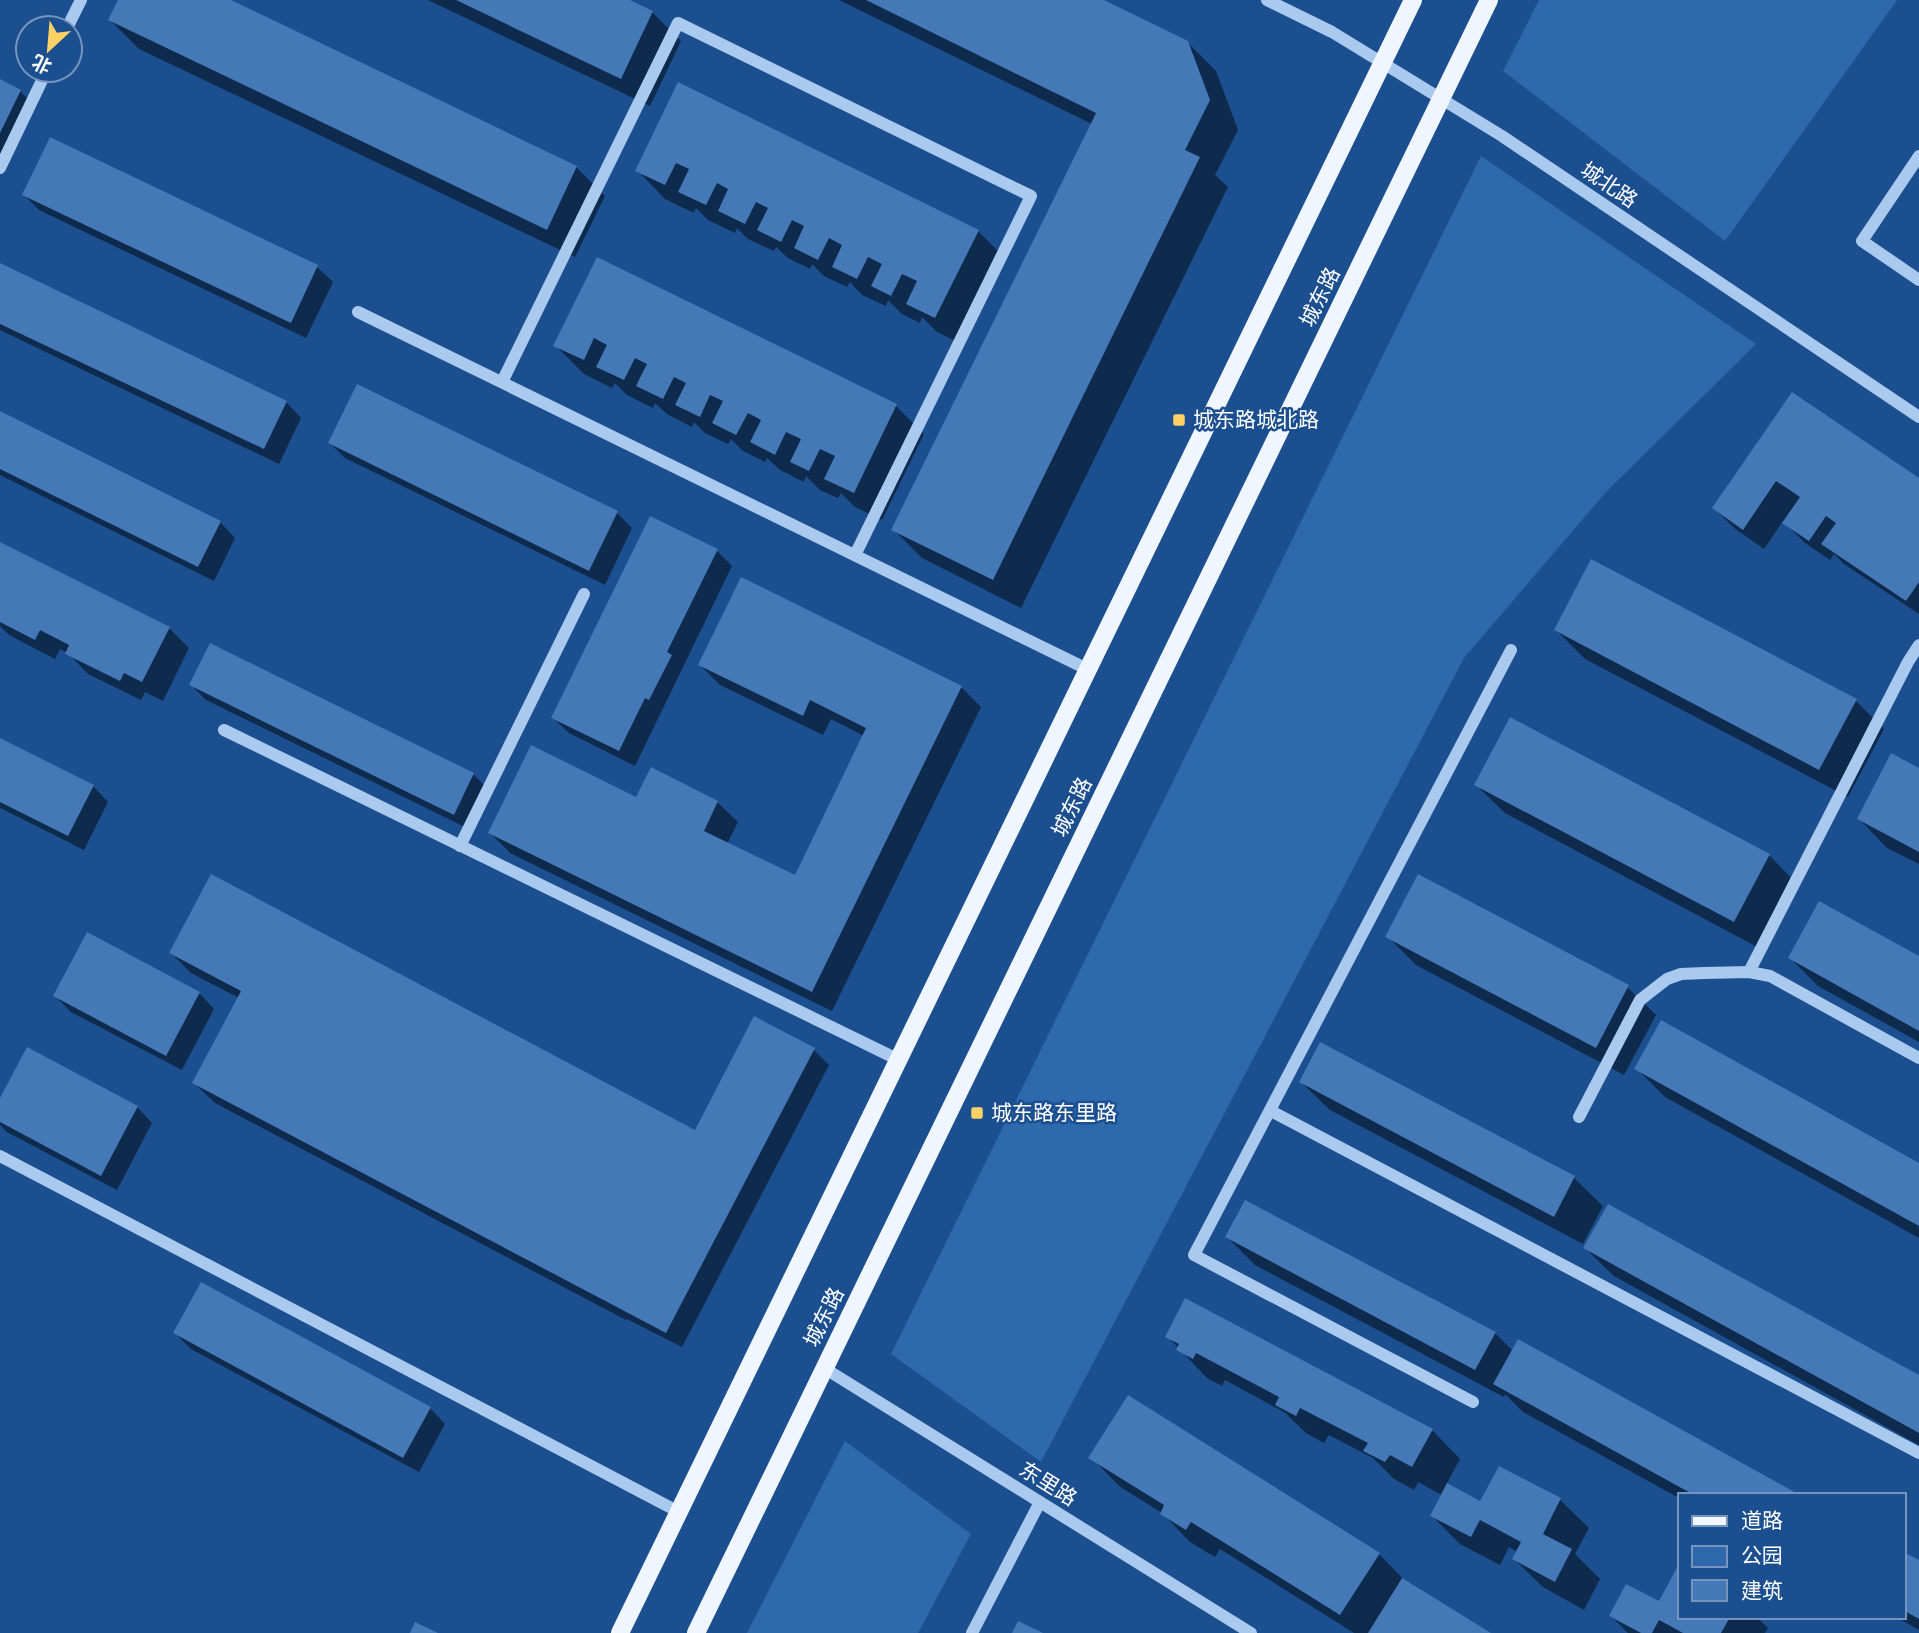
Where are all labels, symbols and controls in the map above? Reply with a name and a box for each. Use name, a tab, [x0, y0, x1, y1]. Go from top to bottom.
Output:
north arrow	[14, 14, 84, 84]
text: 北	[29, 49, 55, 77]
street label: 城北路	[1576, 157, 1642, 213]
street label: 城东路	[1295, 263, 1345, 331]
place label: 城东路城北路	[1193, 408, 1319, 433]
marker: 城东路城北路	[1171, 412, 1187, 428]
street label: 城东路	[1047, 773, 1097, 841]
place label: 城东路东里路	[991, 1101, 1117, 1126]
marker: 城东路东里路	[969, 1105, 985, 1121]
street label: 城东路	[799, 1283, 849, 1351]
street label: 东里路	[1014, 1457, 1081, 1512]
legend	[1678, 1493, 1905, 1619]
text: 道路	[1741, 1509, 1783, 1534]
text: 公园	[1741, 1544, 1783, 1569]
text: 建筑	[1741, 1579, 1783, 1604]

